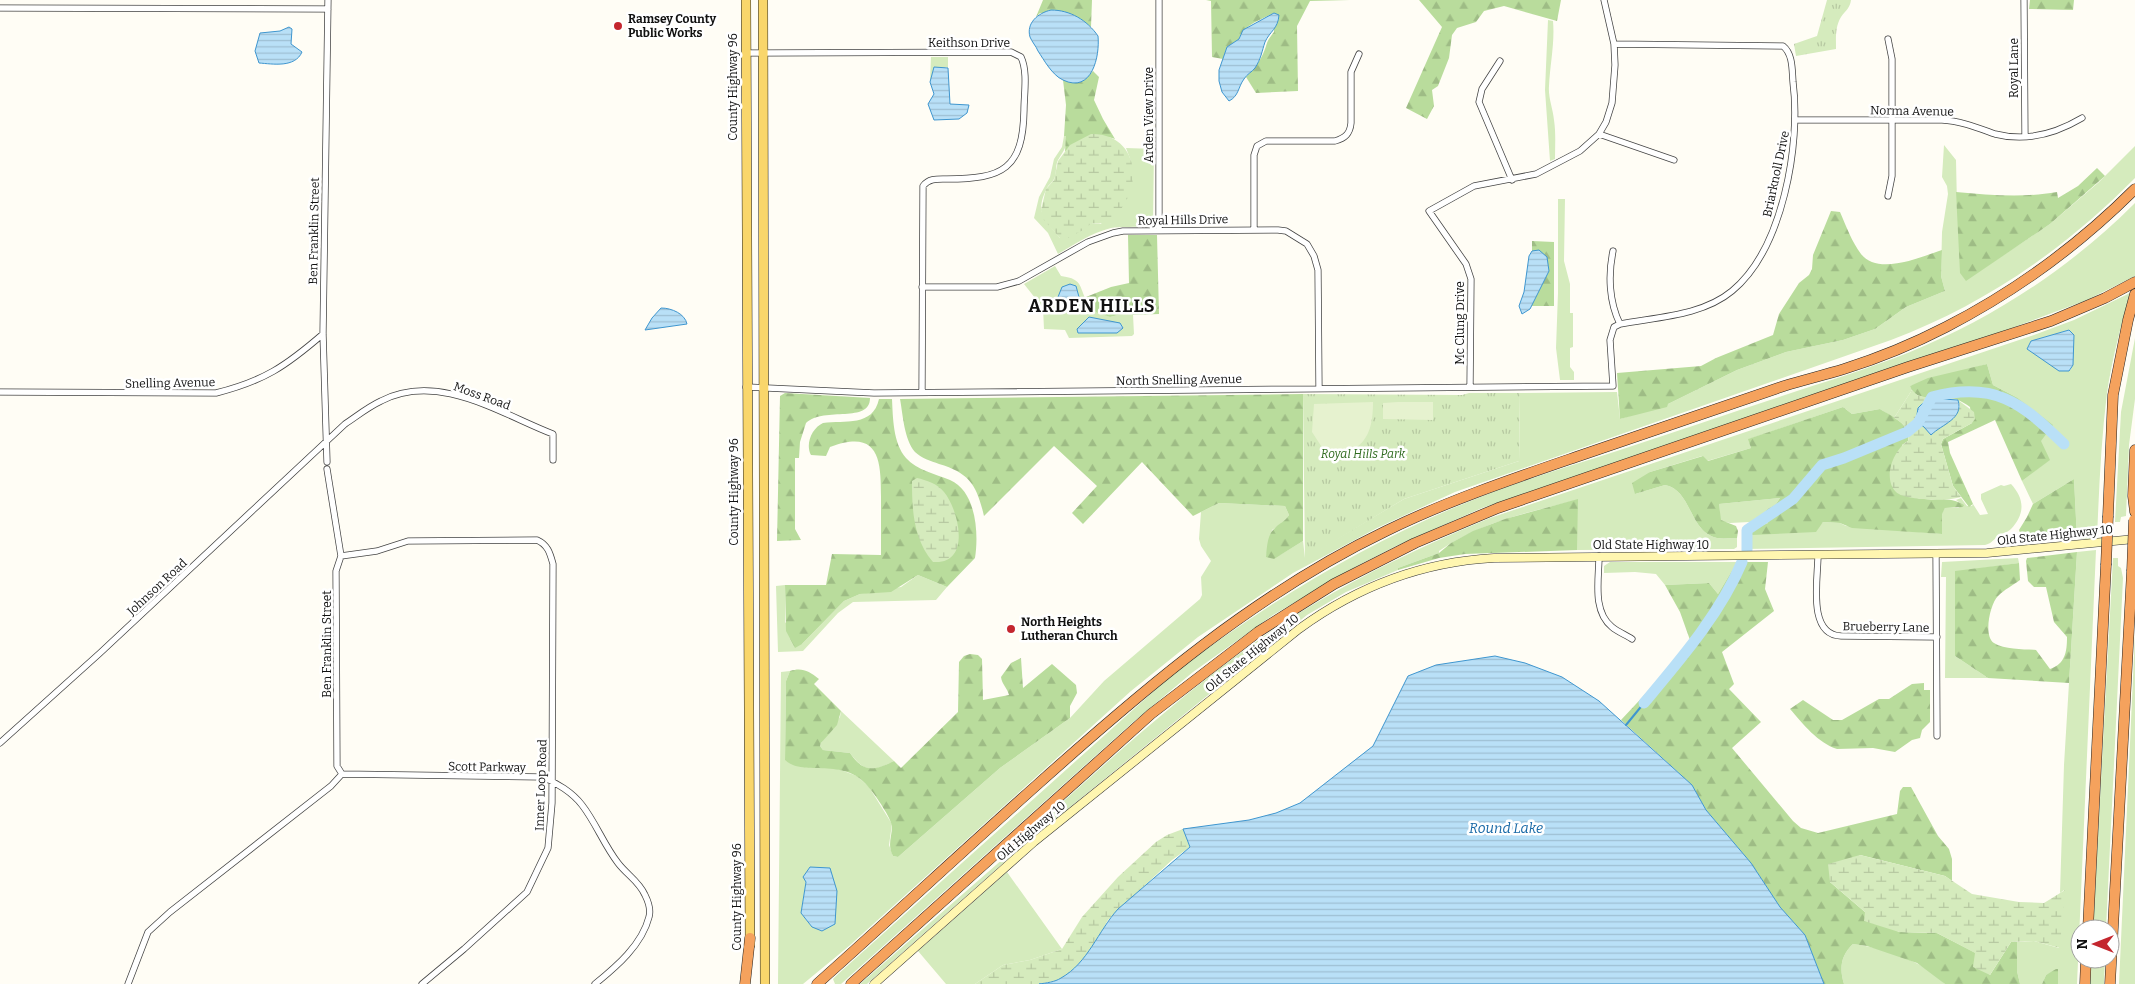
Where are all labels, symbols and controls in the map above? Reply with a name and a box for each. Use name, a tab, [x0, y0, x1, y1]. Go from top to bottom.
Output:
place label: Ramsey County Public Works	[628, 12, 716, 40]
marker: Ramsey County Public Works	[612, 20, 624, 32]
street label: County Highway 96	[726, 33, 740, 141]
street label: Keithson Drive	[928, 36, 1010, 50]
street label: Royal Lane	[2007, 38, 2021, 98]
street label: Arden View Drive	[1142, 67, 1156, 163]
street label: Norma Avenue	[1870, 103, 1954, 119]
street label: Briarknoll Drive	[1760, 130, 1792, 218]
street label: Ben Franklin Street	[306, 177, 322, 285]
street label: Royal Hills Drive	[1138, 212, 1228, 228]
street label: Mc Clung Drive	[1453, 281, 1467, 365]
district label: ARDEN HILLS	[1028, 295, 1156, 317]
street label: North Snelling Avenue	[1116, 372, 1242, 388]
street label: Snelling Avenue	[125, 375, 215, 391]
street label: Moss Road	[452, 379, 512, 413]
street label: County Highway 96	[727, 438, 741, 546]
park label: Royal Hills Park	[1321, 447, 1406, 461]
street label: Old State Highway 10	[1996, 522, 2114, 548]
street label: Old State Highway 10	[1593, 538, 1709, 552]
street label: Johnson Road	[123, 556, 190, 619]
street label: Ben Franklin Street	[320, 590, 334, 698]
street label: Old State Highway 10	[1202, 611, 1302, 695]
place label: North Heights Lutheran Church	[1021, 615, 1118, 643]
street label: Brueberry Lane	[1842, 619, 1930, 635]
marker: North Heights Lutheran Church	[1005, 623, 1017, 635]
street label: Inner Loop Road	[532, 739, 550, 831]
street label: Scott Parkway	[448, 759, 527, 775]
street label: Old Highway 10	[994, 798, 1068, 864]
water label: Round Lake	[1469, 820, 1543, 837]
street label: County Highway 96	[730, 843, 744, 951]
north arrow	[2070, 919, 2120, 969]
text: N	[2074, 938, 2091, 949]

